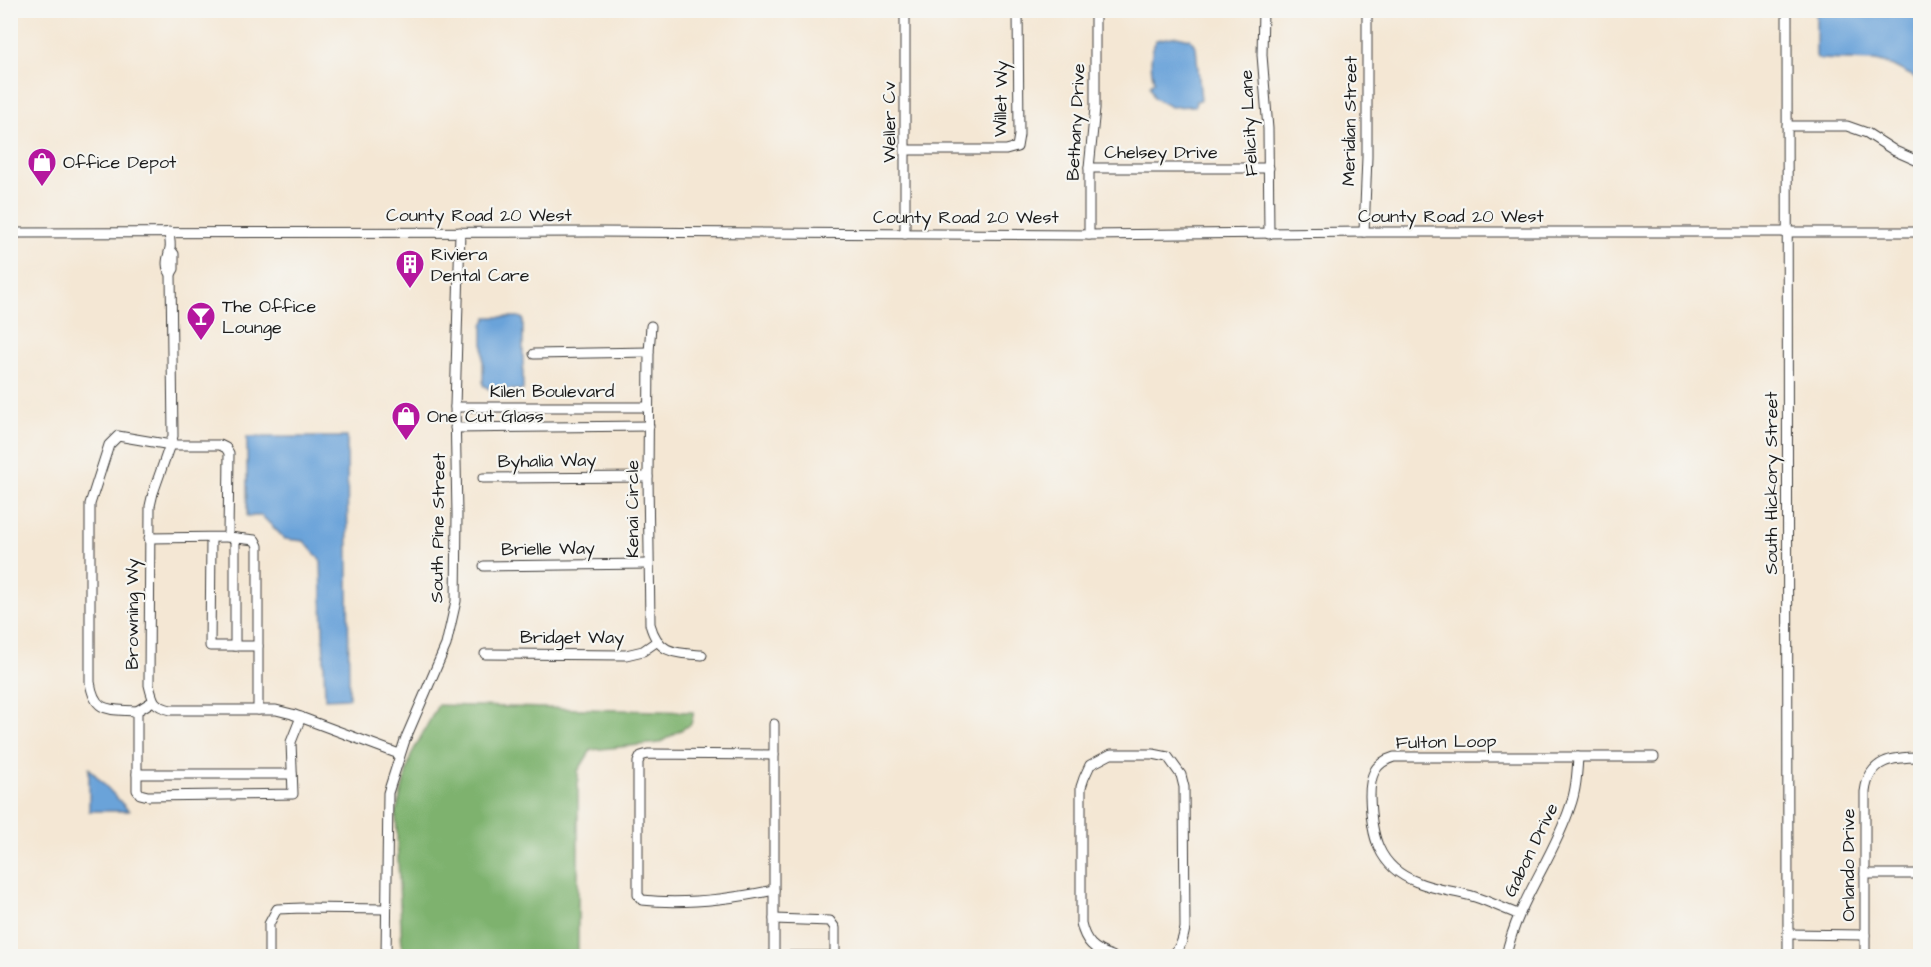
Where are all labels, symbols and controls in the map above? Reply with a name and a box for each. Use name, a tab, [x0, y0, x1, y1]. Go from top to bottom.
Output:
street label: Meridian Street	[1336, 55, 1364, 186]
street label: Willet Wy	[988, 60, 1015, 137]
street label: Bethany Drive	[1060, 62, 1093, 181]
street label: Felicity Lane	[1234, 69, 1265, 177]
street label: Weller Cv	[877, 81, 902, 163]
street label: Chelsey Drive	[1104, 140, 1218, 166]
shop icon: Office Depot	[26, 146, 58, 188]
place label: Office Depot	[63, 150, 177, 175]
street label: County Road 20 West	[386, 203, 573, 229]
street label: County Road 20 West	[1358, 204, 1545, 230]
street label: County Road 20 West	[873, 205, 1060, 231]
place label: Riviera Dental Care	[431, 242, 530, 288]
building icon: Riviera Dental Care	[394, 248, 426, 290]
place label: The Office Lounge	[222, 294, 317, 341]
bar icon: The Office Lounge	[185, 300, 217, 342]
street label: Kilen Boulevard	[490, 379, 614, 404]
street label: South Hickory Street	[1759, 391, 1785, 574]
shop icon: One Cut Glass	[390, 400, 422, 442]
place label: One Cut Glass	[427, 404, 544, 429]
street label: Byhalia Way	[497, 448, 597, 475]
street label: South Pine Street	[424, 452, 452, 603]
street label: Kenai Circle	[620, 460, 645, 558]
street label: Brielle Way	[501, 536, 595, 563]
street label: Browning Wy	[120, 558, 146, 670]
street label: Bridget Way	[520, 625, 624, 651]
street label: Fulton Loop	[1395, 729, 1497, 755]
street label: Gabon Drive	[1498, 799, 1565, 901]
street label: Orlando Drive	[1836, 808, 1861, 921]

